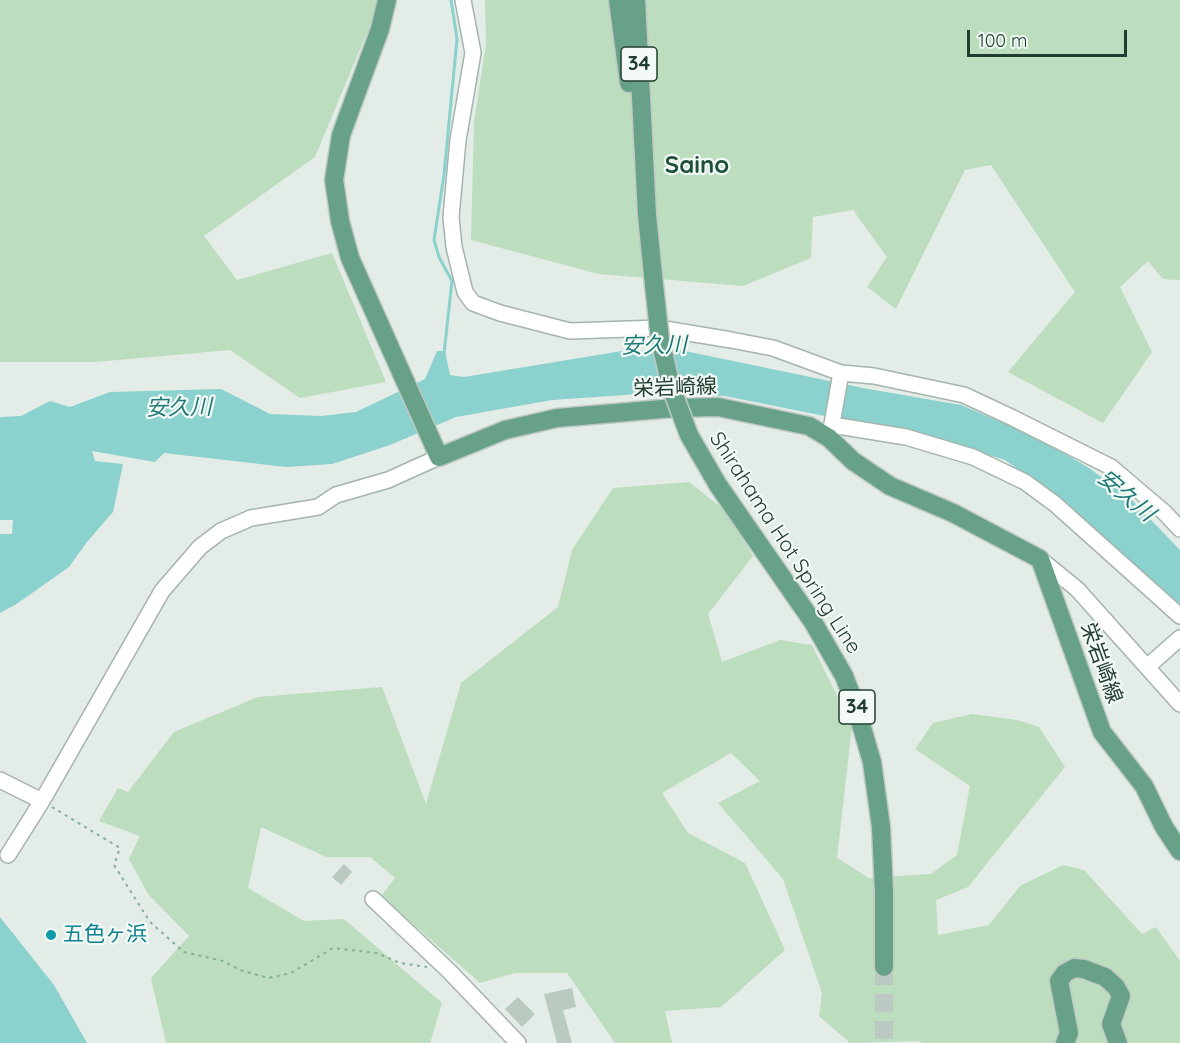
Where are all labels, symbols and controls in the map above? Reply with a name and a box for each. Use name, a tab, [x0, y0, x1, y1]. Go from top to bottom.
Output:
scale bar	[970, 18, 1130, 56]
text: 100 m	[978, 29, 1027, 52]
road number: 34	[621, 47, 657, 81]
district label: Saino	[665, 152, 729, 180]
water label: 安久川	[621, 332, 687, 360]
street label: 栄岩崎線	[633, 374, 717, 402]
water label: 安久川	[146, 394, 212, 422]
street label: Shirahama Hot Spring Line	[704, 427, 866, 659]
water label: 安久川	[1092, 465, 1160, 527]
street label: 栄岩崎線	[1075, 619, 1127, 707]
road number: 34	[839, 690, 875, 724]
place label: 五色ヶ浜	[63, 922, 147, 948]
marker: 五色ヶ浜	[44, 928, 58, 942]

